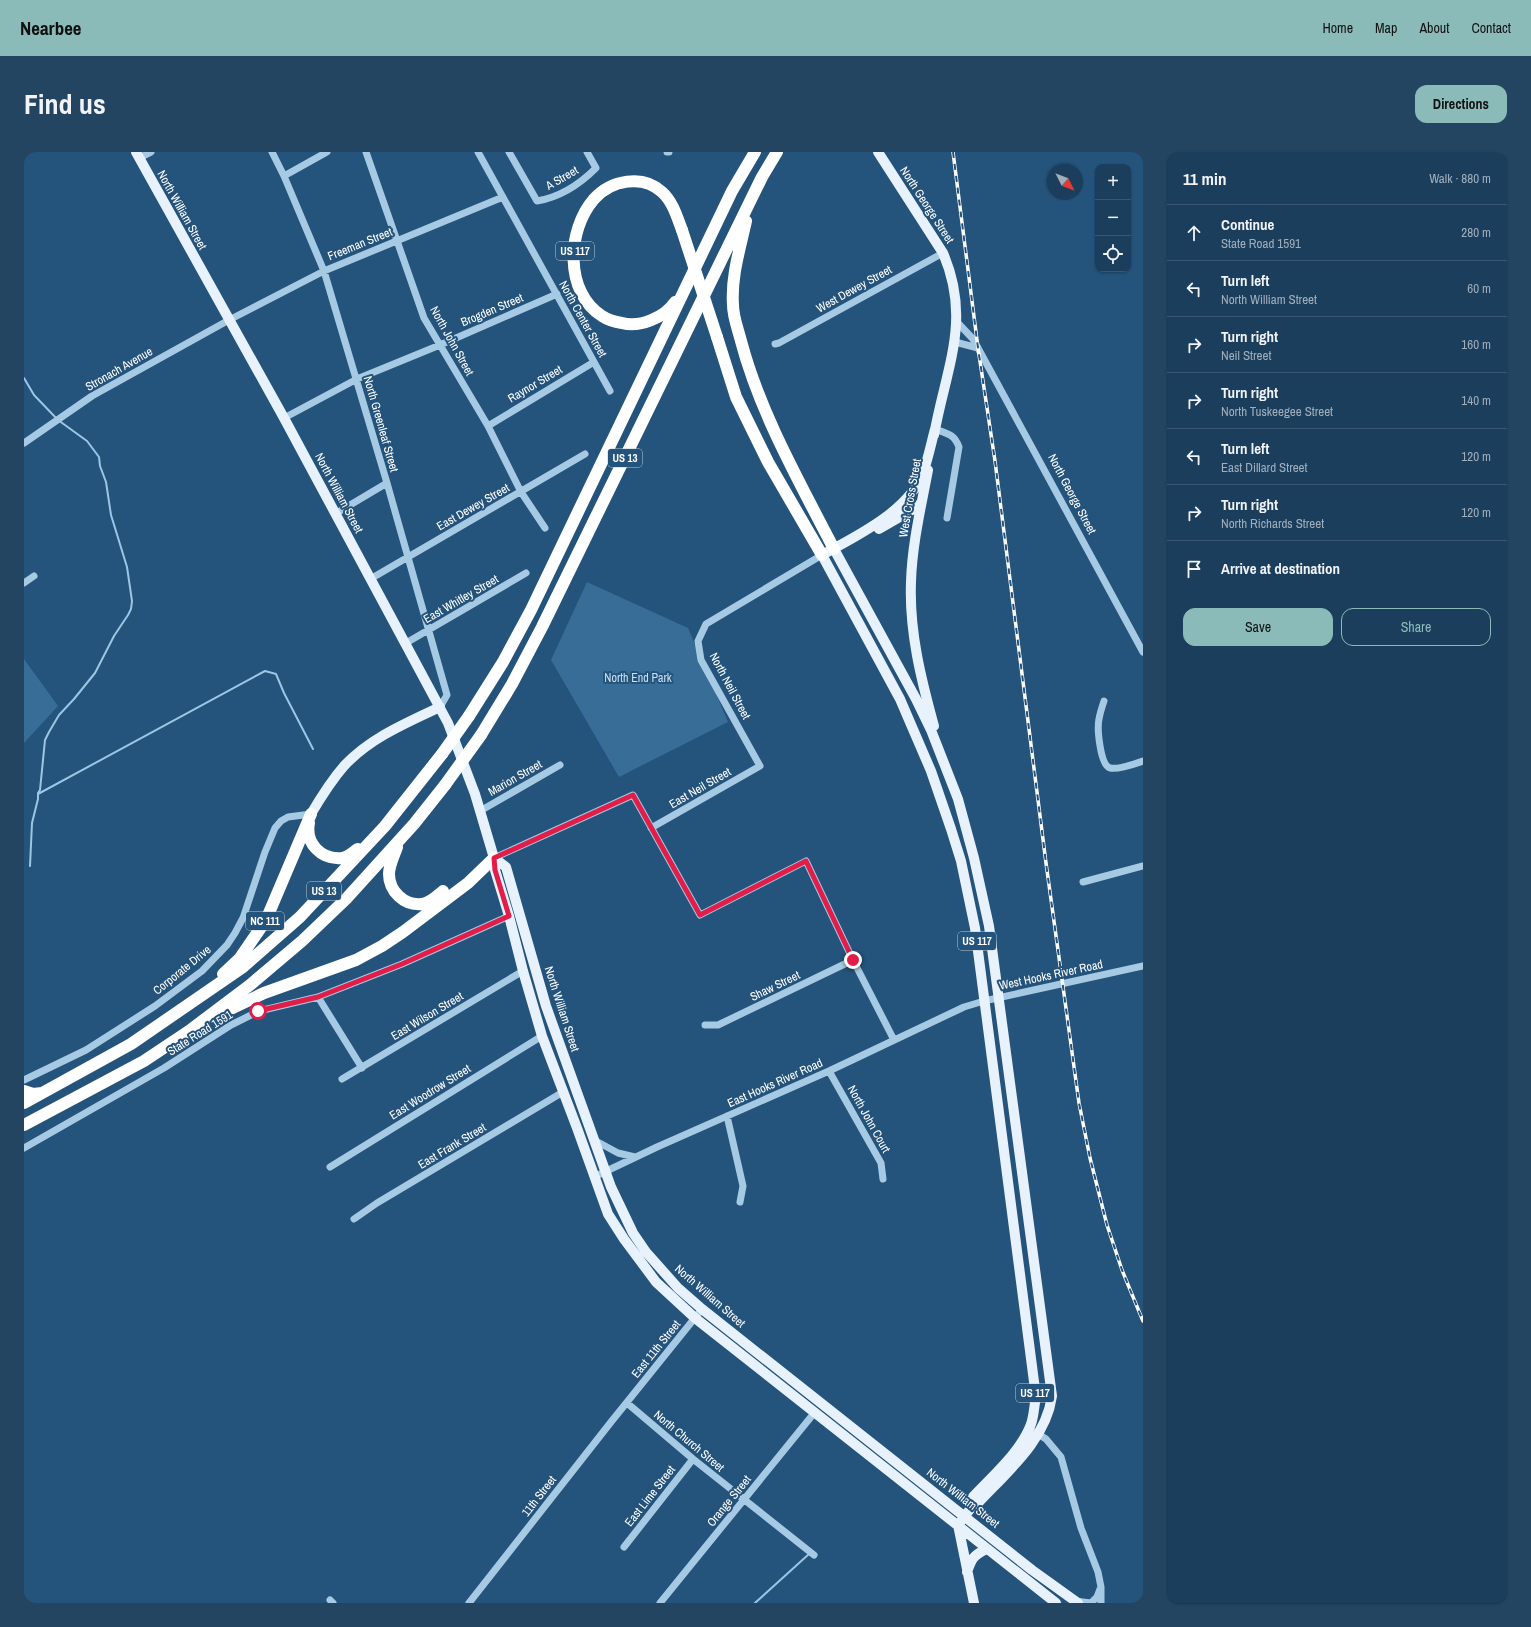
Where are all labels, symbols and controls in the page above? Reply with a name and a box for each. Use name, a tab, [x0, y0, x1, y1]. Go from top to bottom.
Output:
text: Nearbee	[20, 15, 81, 41]
text: Home	[1322, 19, 1353, 37]
text: Map	[1375, 19, 1397, 37]
text: About	[1419, 19, 1449, 37]
text: Contact	[1471, 19, 1511, 37]
text: Find us	[24, 85, 106, 123]
button: Directions	[1415, 85, 1507, 123]
street label: A Street	[542, 162, 581, 194]
street label: North George Street	[896, 163, 958, 247]
north arrow	[1047, 164, 1083, 200]
map controls	[1095, 164, 1131, 272]
button: +	[1095, 164, 1131, 200]
street label: North William Street	[154, 167, 211, 253]
text: 11 min	[1183, 167, 1226, 190]
text: Walk · 880 m	[1429, 170, 1491, 187]
button: −	[1095, 200, 1131, 236]
text: Continue	[1221, 214, 1274, 235]
icon: ahead	[1183, 222, 1205, 244]
street label: Freeman Street	[325, 224, 395, 264]
text: 280 m	[1461, 224, 1491, 241]
text: State Road 1591	[1221, 235, 1301, 252]
button: locate	[1095, 236, 1131, 272]
road number: US 117	[556, 242, 594, 260]
street label: West Dewey Street	[813, 262, 895, 316]
text: Turn left	[1221, 270, 1269, 291]
street label: North Center Street	[555, 278, 611, 360]
icon: left	[1183, 278, 1205, 300]
text: 60 m	[1467, 280, 1491, 297]
street label: Brogden Street	[458, 290, 526, 330]
text: North William Street	[1221, 291, 1317, 308]
street label: North John Street	[426, 303, 478, 379]
text: Turn right	[1221, 326, 1278, 347]
icon: right	[1183, 334, 1205, 356]
text: 160 m	[1461, 336, 1491, 353]
street label: Stronach Avenue	[83, 343, 155, 395]
text: Neil Street	[1221, 347, 1271, 364]
street label: Raynor Street	[505, 361, 565, 406]
street label: North Greenleaf Street	[360, 374, 402, 474]
text: Turn right	[1221, 382, 1278, 403]
icon: right	[1183, 390, 1205, 412]
text: 140 m	[1461, 392, 1491, 409]
text: North Tuskeegee Street	[1221, 403, 1333, 420]
text: Turn left	[1221, 438, 1269, 459]
icon: left	[1183, 446, 1205, 468]
text: 120 m	[1461, 448, 1491, 465]
road number: US 13	[608, 449, 642, 467]
street label: North William Street	[311, 450, 367, 536]
street label: North George Street	[1044, 451, 1100, 537]
street label: West Cross Street	[895, 457, 925, 539]
text: East Dillard Street	[1221, 459, 1308, 476]
street label: East Dewey Street	[434, 480, 513, 534]
text: Turn right	[1221, 494, 1278, 515]
icon: right	[1183, 502, 1205, 524]
text: 120 m	[1461, 504, 1491, 521]
text: North Richards Street	[1221, 515, 1324, 532]
icon: arrive	[1183, 558, 1205, 580]
text: Arrive at destination	[1221, 558, 1340, 579]
street label: East Whitley Street	[421, 571, 502, 627]
button: Save	[1183, 608, 1333, 646]
button: Share	[1341, 608, 1491, 646]
street label: North Neil Street	[706, 650, 754, 722]
park label: North End Park	[604, 670, 672, 686]
street label: Marion Street	[485, 756, 545, 800]
street label: East Neil Street	[666, 764, 734, 812]
road number: US 13	[307, 882, 341, 900]
road number: NC 111	[246, 912, 284, 930]
road number: US 117	[958, 932, 996, 950]
street label: Corporate Drive	[150, 942, 214, 998]
route end	[844, 951, 862, 969]
street label: West Hooks River Road	[998, 956, 1104, 994]
street label: North William Street	[541, 964, 583, 1054]
street label: Shaw Street	[747, 967, 803, 1005]
street label: East Wilson Street	[388, 988, 466, 1044]
route start	[249, 1002, 267, 1020]
street label: State Road 1591	[164, 1006, 236, 1059]
street label: East Hooks River Road	[725, 1055, 825, 1111]
street label: East Woodrow Street	[386, 1060, 474, 1123]
street label: North John Court	[844, 1082, 894, 1156]
street label: East Frank Street	[415, 1119, 489, 1173]
street label: North William Street	[671, 1261, 749, 1331]
street label: East 11th Street	[628, 1317, 684, 1381]
road number: US 117	[1016, 1384, 1054, 1402]
street label: North Church Street	[650, 1407, 728, 1475]
street label: East Lime Street	[621, 1462, 679, 1530]
street label: North William Street	[923, 1464, 1003, 1532]
street label: 11th Street	[518, 1472, 560, 1520]
street label: Orange Street	[703, 1472, 755, 1530]

